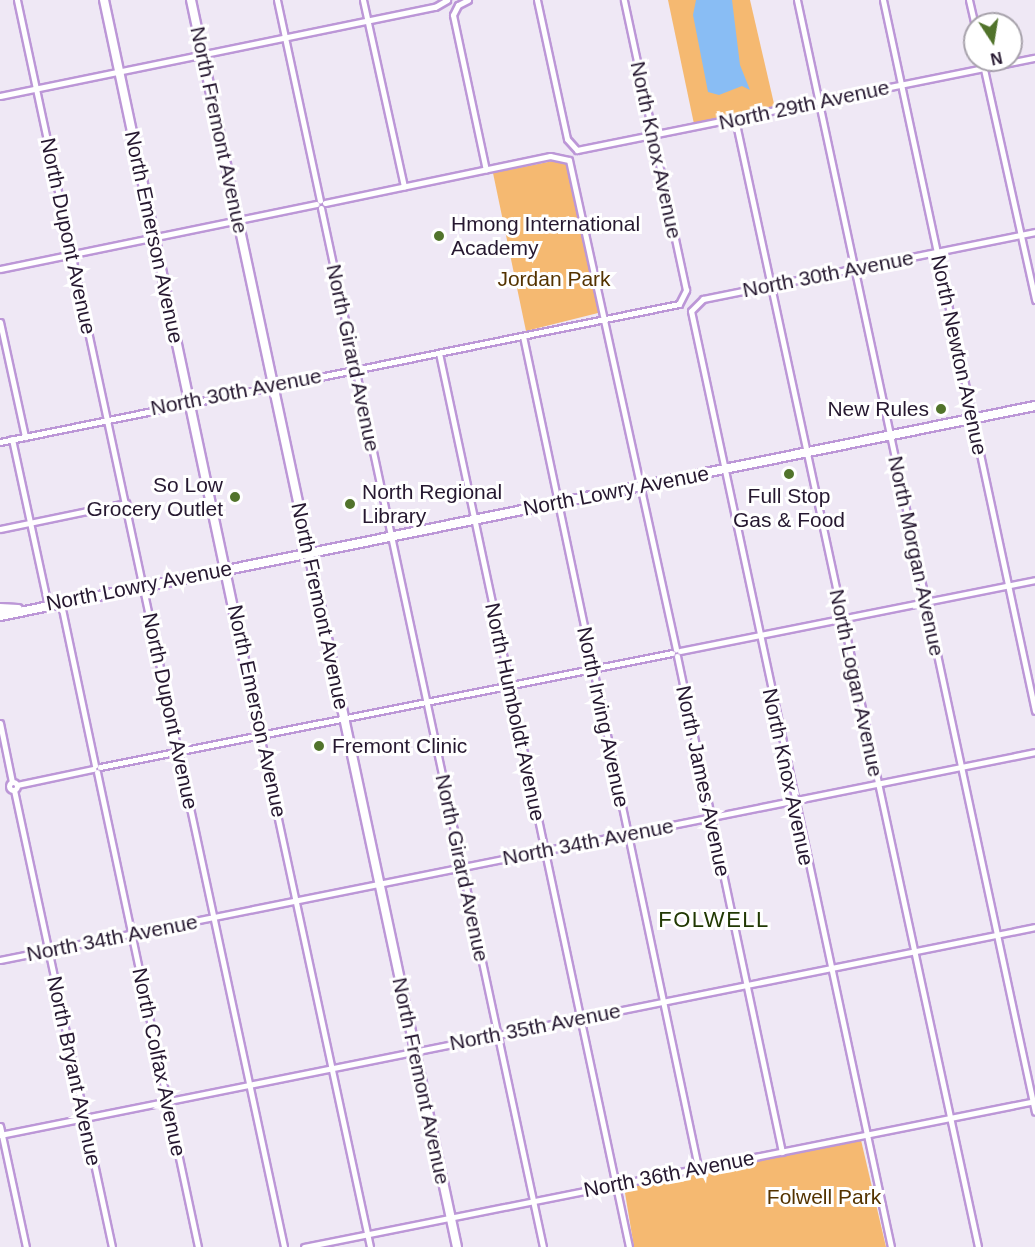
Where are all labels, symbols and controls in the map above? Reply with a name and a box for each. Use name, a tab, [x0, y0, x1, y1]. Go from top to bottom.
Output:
north arrow	[963, 12, 1023, 72]
street label: North Fremont Avenue	[185, 24, 253, 236]
text: N	[989, 49, 1004, 68]
street label: North Knox Avenue	[625, 59, 687, 241]
street label: North 29th Avenue	[716, 75, 892, 135]
street label: North Emerson Avenue	[119, 128, 189, 346]
street label: North Dupont Avenue	[35, 135, 101, 337]
place label: Hmong International Academy	[451, 211, 640, 261]
marker: Hmong International Academy	[432, 229, 446, 243]
street label: North 30th Avenue	[740, 245, 916, 303]
street label: North Newton Avenue	[925, 252, 993, 458]
street label: North Girard Avenue	[321, 261, 385, 455]
park label: Jordan Park	[497, 266, 611, 292]
street label: North 30th Avenue	[148, 363, 324, 421]
place label: New Rules	[827, 396, 929, 422]
marker: New Rules	[934, 402, 948, 416]
street label: North Morgan Avenue	[882, 453, 950, 659]
street label: North Lowry Avenue	[520, 461, 712, 521]
marker: Full Stop Gas & Food	[782, 467, 796, 481]
place label: So Low Grocery Outlet	[86, 472, 223, 522]
place label: North Regional Library	[362, 479, 502, 529]
place label: Full Stop Gas & Food	[733, 483, 845, 533]
marker: So Low Grocery Outlet	[228, 490, 242, 504]
marker: North Regional Library	[343, 497, 357, 511]
street label: North Fremont Avenue	[286, 500, 354, 712]
street label: North Lowry Avenue	[43, 556, 235, 616]
street label: North Logan Avenue	[824, 586, 888, 780]
street label: North Humboldt Avenue	[479, 600, 551, 824]
street label: North Emerson Avenue	[222, 602, 292, 820]
street label: North Dupont Avenue	[137, 610, 203, 812]
street label: North Irving Avenue	[571, 624, 635, 810]
street label: North James Avenue	[670, 683, 736, 879]
street label: North Knox Avenue	[757, 686, 819, 868]
place label: Fremont Clinic	[332, 733, 467, 759]
marker: Fremont Clinic	[310, 737, 328, 755]
street label: North Girard Avenue	[430, 771, 494, 965]
street label: North 34th Avenue	[500, 813, 676, 871]
district label: FOLWELL	[658, 907, 770, 933]
street label: North 34th Avenue	[24, 909, 200, 967]
street label: North Colfax Avenue	[127, 965, 191, 1159]
street label: North Bryant Avenue	[41, 973, 107, 1169]
street label: North Fremont Avenue	[387, 975, 455, 1187]
street label: North 35th Avenue	[447, 998, 623, 1056]
street label: North 36th Avenue	[581, 1145, 757, 1203]
park label: Folwell Park	[767, 1184, 881, 1210]

